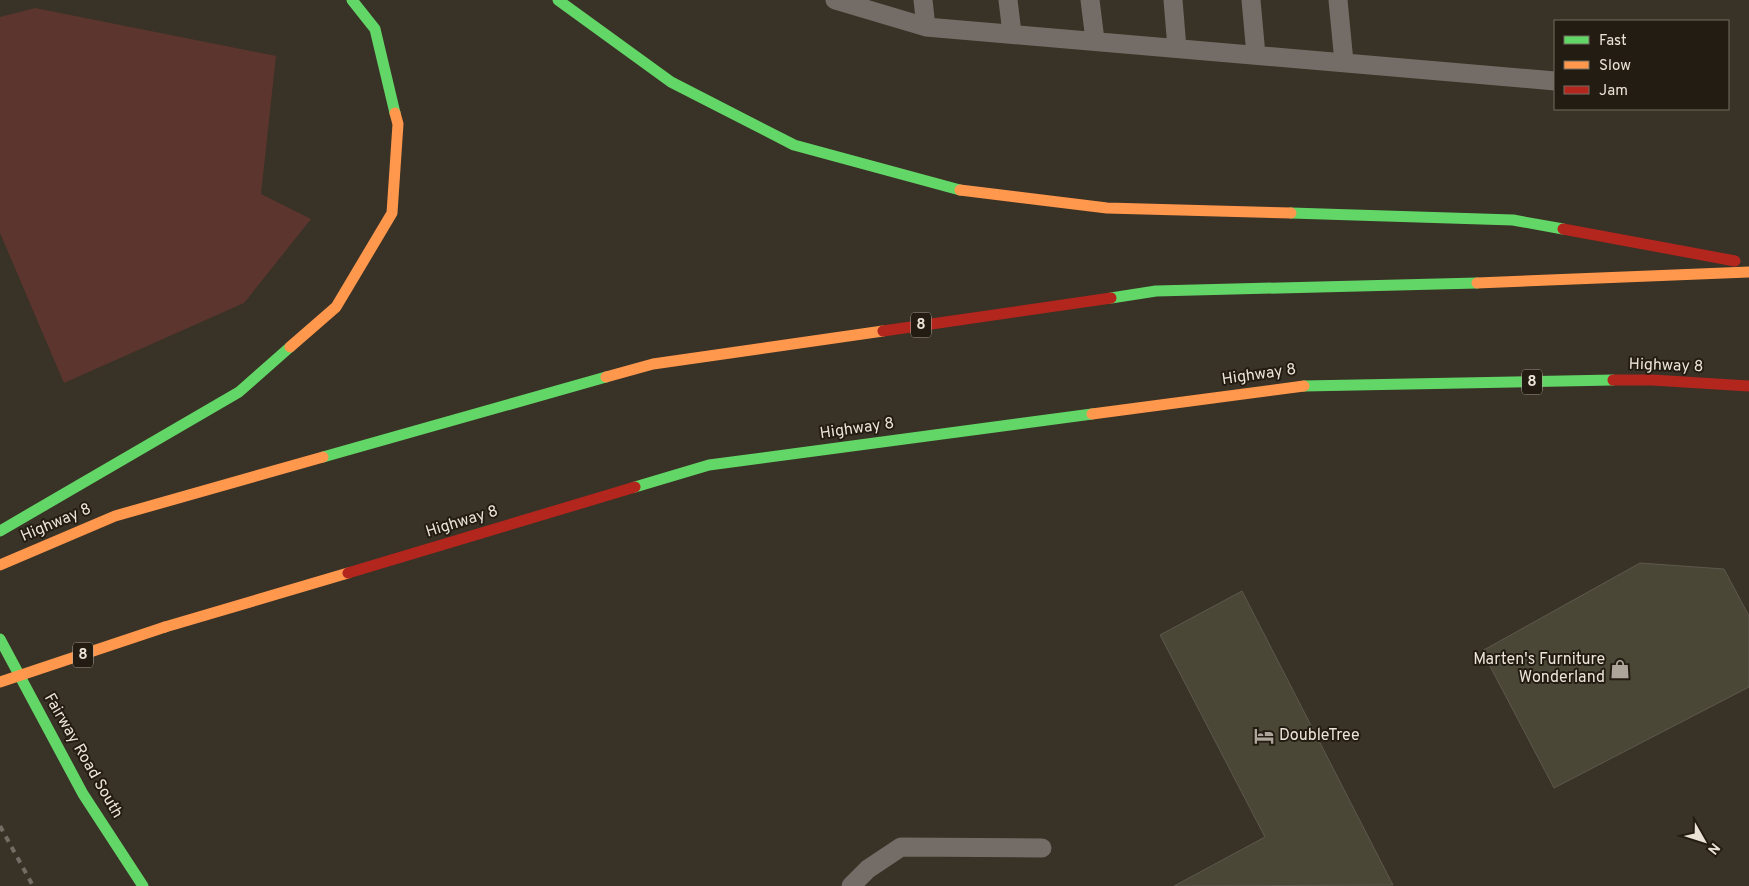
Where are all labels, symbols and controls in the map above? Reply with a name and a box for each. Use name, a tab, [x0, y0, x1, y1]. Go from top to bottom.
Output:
legend	[1554, 20, 1729, 110]
text: Fast	[1599, 32, 1627, 51]
text: Slow	[1599, 57, 1631, 76]
text: Jam	[1599, 82, 1628, 101]
road number: 8	[911, 312, 931, 338]
street label: Highway 8	[1628, 355, 1704, 377]
street label: Highway 8	[1221, 360, 1297, 390]
road number: 8	[1522, 370, 1542, 394]
street label: Highway 8	[819, 414, 895, 444]
street label: Highway 8	[18, 499, 94, 547]
street label: Highway 8	[423, 502, 501, 542]
road number: 8	[73, 642, 93, 668]
place label: Marten's Furniture Wonderland	[1473, 650, 1605, 688]
shop icon: Marten's Furniture Wonderland	[1609, 658, 1631, 680]
street label: Fairway Road South	[39, 690, 127, 822]
hotel icon: DoubleTree	[1253, 725, 1275, 747]
place label: DoubleTree	[1279, 726, 1360, 746]
north arrow	[1679, 816, 1729, 866]
text: N	[1703, 839, 1723, 857]

